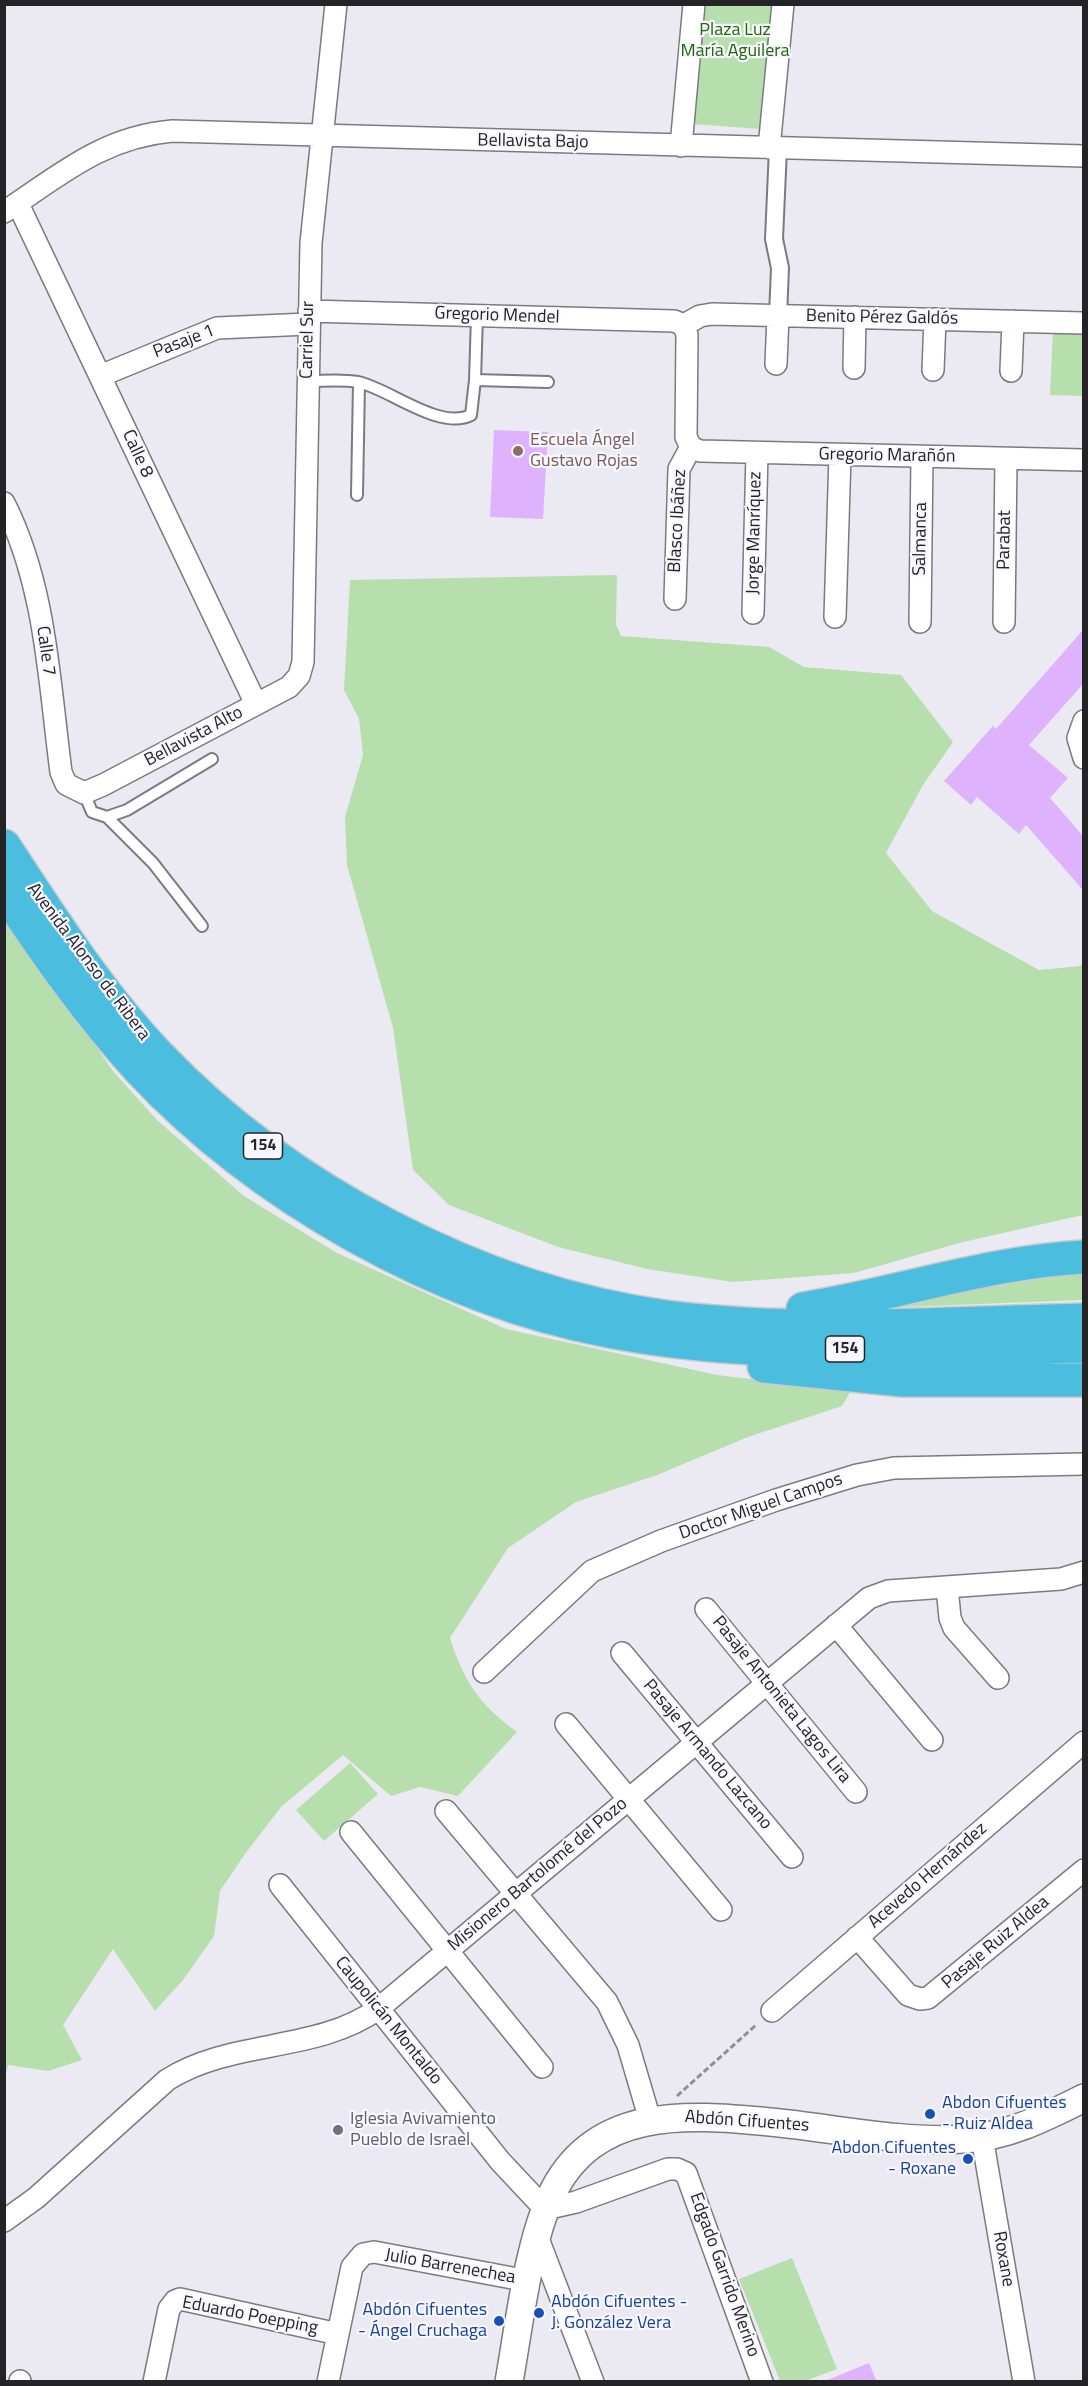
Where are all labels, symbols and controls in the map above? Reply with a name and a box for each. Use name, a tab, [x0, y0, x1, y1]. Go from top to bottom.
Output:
park label: Plaza Luz María Aguilera	[680, 20, 790, 63]
street label: Bellavista Bajo	[477, 130, 589, 154]
street label: Carriel Sur	[297, 301, 319, 379]
street label: Gregorio Mendel	[434, 303, 560, 329]
street label: Benito Pérez Galdós	[806, 306, 958, 330]
street label: Pasaje 1	[150, 320, 218, 364]
street label: Calle 8	[117, 427, 157, 481]
place label: Escuela Ángel Gustavo Rojas	[530, 430, 638, 472]
marker: Escuela Ángel Gustavo Rojas	[511, 444, 525, 458]
street label: Gregorio Marañón	[818, 444, 956, 468]
street label: Blasco Ibáñez	[665, 469, 691, 573]
street label: Jorge Manríquez	[743, 471, 767, 595]
street label: Salmanca	[910, 502, 932, 576]
street label: Parabat	[994, 510, 1016, 570]
street label: Calle 7	[31, 625, 59, 677]
street label: Bellavista Alto	[141, 702, 247, 772]
street label: Avenida Alonso de Ribera	[22, 879, 154, 1045]
road number: 154	[244, 1133, 282, 1159]
road number: 154	[826, 1336, 864, 1362]
street label: Doctor Miguel Campos	[677, 1469, 845, 1545]
street label: Pasaje Antonieta Lagos Lira	[707, 1612, 855, 1788]
street label: Pasaje Armando Lazcano	[638, 1675, 776, 1835]
street label: Misionero Bartolomé del Pozo	[444, 1794, 632, 1956]
street label: Acevedo Hernández	[864, 1819, 992, 1933]
street label: Pasaje Ruiz Aldea	[938, 1892, 1054, 1994]
street label: Caupolicán Montaldo	[330, 1953, 446, 2089]
place label: Abdon Cifuentes - Ruiz Aldea	[942, 2093, 1067, 2136]
street label: Abdón Cifuentes	[684, 2107, 810, 2137]
marker: Abdon Cifuentes - Ruiz Aldea	[923, 2107, 937, 2121]
place label: Iglesia Avivamiento Pueblo de Israel	[350, 2109, 496, 2152]
marker: Iglesia Avivamiento Pueblo de Israel	[331, 2123, 345, 2137]
place label: Abdon Cifuentes - Roxane	[831, 2138, 956, 2180]
marker: Abdon Cifuentes - Roxane	[961, 2152, 975, 2166]
street label: Edgado Garrido Merino	[684, 2190, 764, 2360]
street label: Roxane	[987, 2230, 1019, 2288]
street label: Julio Barrenechea	[383, 2245, 517, 2289]
street label: Eduardo Poepping	[180, 2292, 320, 2340]
place label: Abdón Cifuentes - J. González Vera	[551, 2292, 687, 2334]
place label: Abdón Cifuentes - Ángel Cruchaga	[358, 2300, 487, 2342]
marker: Abdón Cifuentes - J. González Vera	[532, 2306, 546, 2320]
marker: Abdón Cifuentes - Ángel Cruchaga	[492, 2314, 506, 2328]

